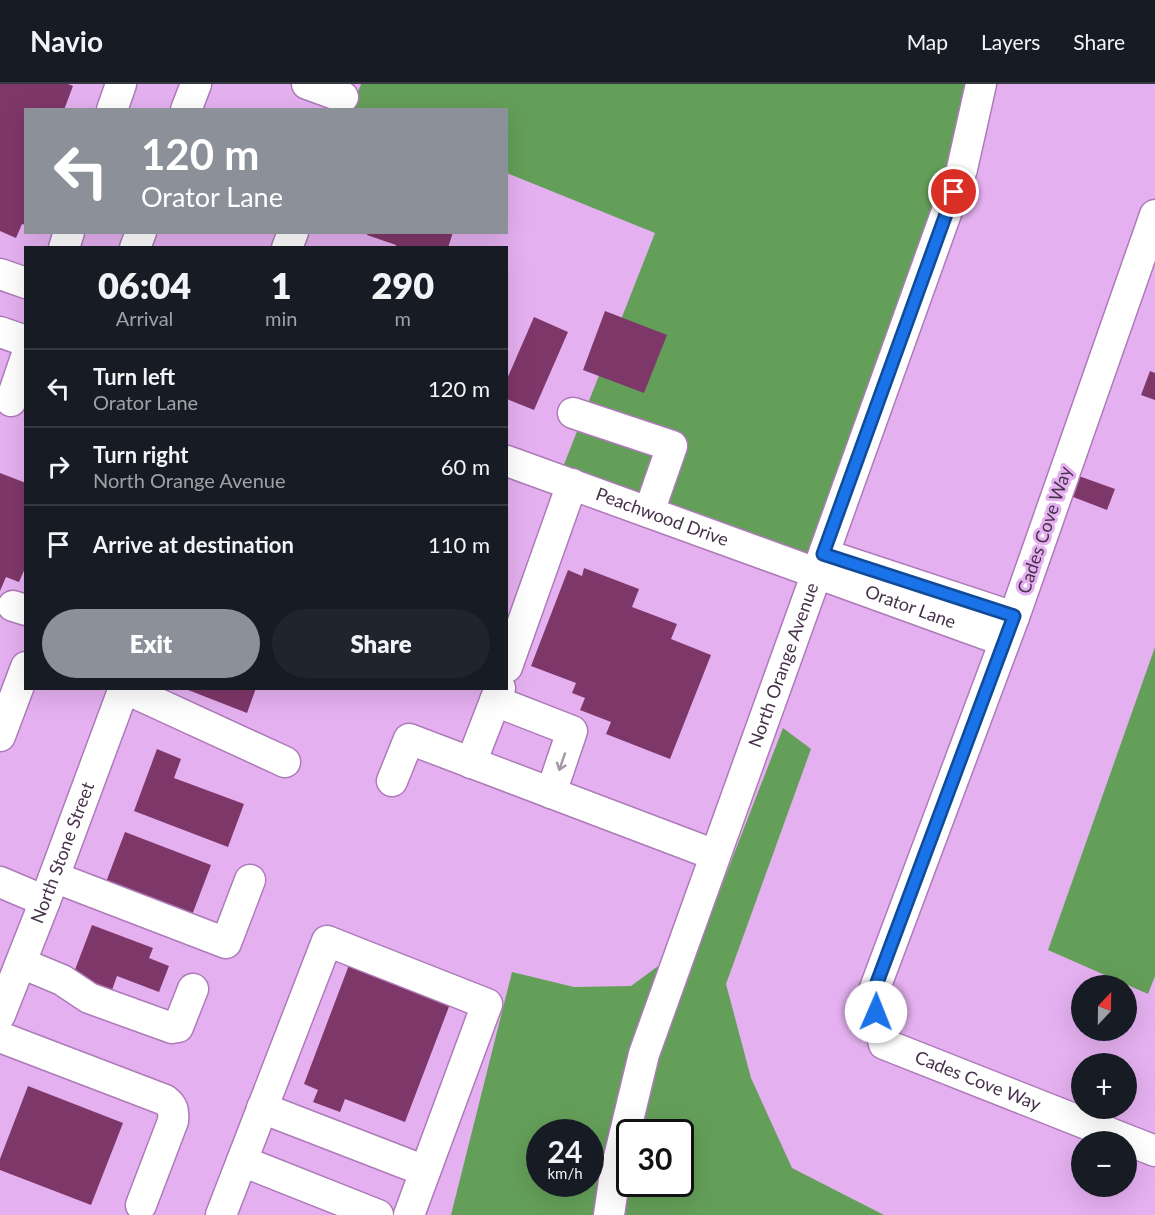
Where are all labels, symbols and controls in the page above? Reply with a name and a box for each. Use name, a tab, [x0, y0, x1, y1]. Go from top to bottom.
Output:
text: Navio	[30, 24, 103, 58]
text: Map	[907, 29, 948, 54]
text: Layers	[981, 29, 1040, 54]
text: Share	[1073, 29, 1125, 54]
text: 120 m	[141, 129, 259, 179]
icon: left	[42, 132, 120, 210]
pin	[928, 166, 979, 217]
icon: arrive	[937, 175, 970, 208]
text: Orator Lane	[141, 180, 283, 213]
text: 06:04	[98, 263, 191, 307]
text: 1	[271, 263, 292, 307]
text: 290	[371, 263, 434, 307]
text: Arrival	[116, 306, 173, 330]
text: min	[265, 306, 297, 330]
text: m	[394, 306, 411, 330]
text: Turn left	[93, 363, 175, 390]
icon: left	[42, 372, 75, 405]
text: 120 m	[428, 375, 490, 402]
text: Orator Lane	[93, 390, 198, 414]
text: Turn right	[93, 441, 188, 468]
icon: right	[42, 450, 75, 483]
text: 60 m	[441, 453, 490, 480]
street label: Cades Cove Way	[1012, 462, 1076, 596]
text: North Orange Avenue	[93, 468, 286, 492]
street label: Peachwood Drive	[593, 482, 732, 550]
icon: arrive	[42, 528, 75, 561]
text: Arrive at destination	[93, 531, 294, 558]
text: 110 m	[428, 531, 490, 558]
street label: North Orange Avenue	[743, 580, 822, 750]
street label: Orator Lane	[862, 580, 959, 633]
button: Exit	[42, 609, 260, 678]
button: Share	[272, 609, 490, 678]
one-way arrow	[555, 752, 566, 771]
street label: North Stone Street	[25, 778, 98, 926]
north arrow	[1071, 975, 1137, 1041]
map controls	[1071, 975, 1137, 1197]
position arrow	[844, 980, 908, 1044]
street label: Cades Cove Way	[912, 1045, 1045, 1115]
button: +	[1071, 1053, 1137, 1119]
speed limit sign: 30	[616, 1119, 694, 1197]
button: −	[1071, 1131, 1137, 1197]
text: 24	[548, 1133, 582, 1169]
text: km/h	[547, 1164, 583, 1182]

